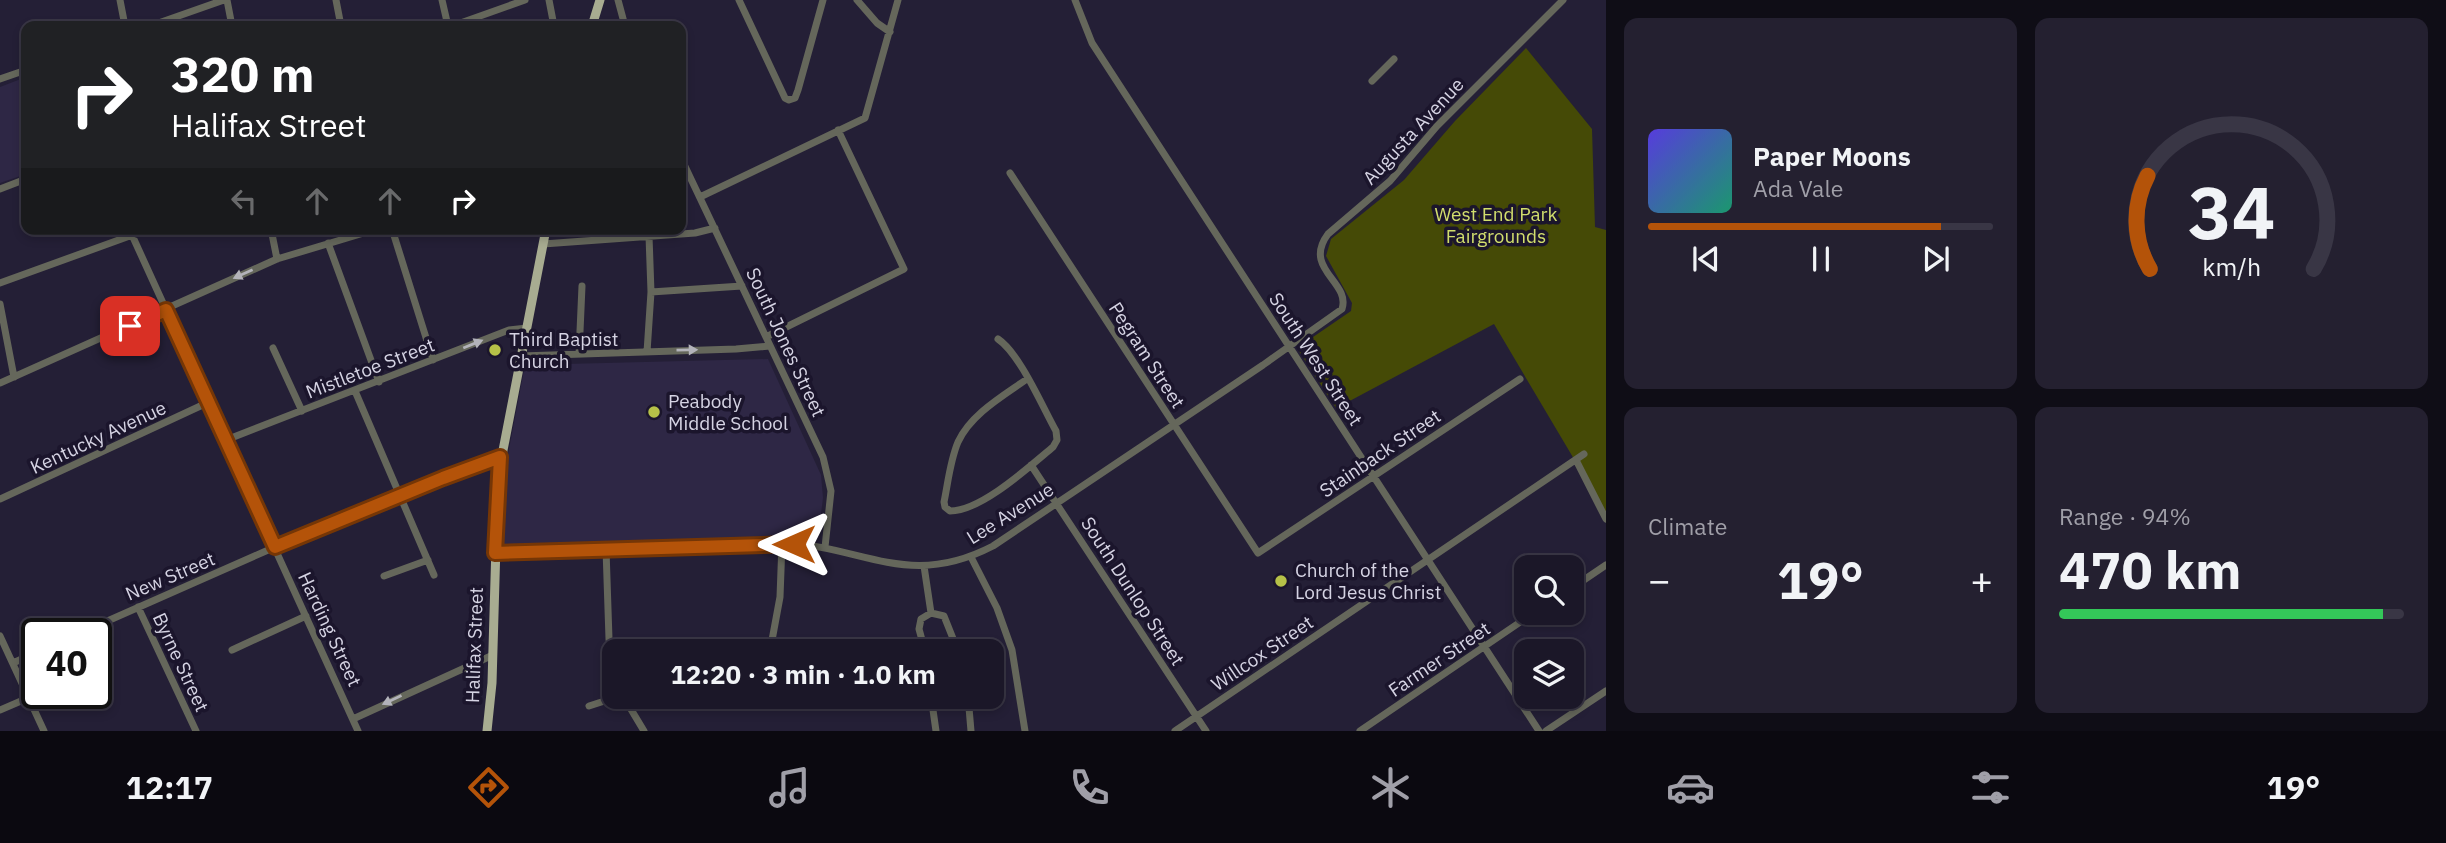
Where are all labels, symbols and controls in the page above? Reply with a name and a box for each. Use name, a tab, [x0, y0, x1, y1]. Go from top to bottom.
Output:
text: 320 m	[171, 42, 315, 105]
icon: right	[56, 49, 147, 140]
street label: Augusta Avenue	[1357, 73, 1469, 189]
text: Halifax Street	[171, 104, 366, 146]
text: Paper Moons	[1753, 139, 1911, 173]
text: 34	[2188, 165, 2275, 260]
text: Ada Vale	[1753, 173, 1843, 203]
icon: left	[225, 182, 263, 220]
icon: ahead	[298, 182, 336, 220]
icon: ahead	[371, 182, 409, 220]
icon: right	[444, 182, 482, 220]
park label: West End Park Fairgrounds	[1434, 202, 1558, 248]
icon: previous	[1687, 240, 1725, 278]
icon: pause	[1802, 240, 1840, 278]
icon: next	[1917, 240, 1955, 278]
text: km/h	[2202, 250, 2261, 283]
street label: South Jones Street	[741, 264, 831, 420]
one-way arrow	[233, 268, 253, 280]
street label: South West Street	[1264, 288, 1368, 430]
pin	[100, 296, 160, 356]
street label: Pegram Street	[1104, 297, 1190, 413]
icon: arrive	[111, 307, 149, 345]
place label: Third Baptist Church	[509, 327, 618, 373]
street label: Mistletoe Street	[302, 332, 438, 404]
one-way arrow	[462, 339, 483, 350]
marker: Third Baptist Church	[487, 342, 503, 358]
one-way arrow	[676, 344, 698, 356]
place label: Peabody Middle School	[668, 389, 788, 435]
street label: Kentucky Avenue	[26, 395, 170, 479]
marker: Peabody Middle School	[646, 404, 662, 420]
street label: Stainback Street	[1315, 404, 1445, 502]
street label: Lee Avenue	[962, 477, 1058, 549]
text: Range · 94%	[2059, 501, 2191, 531]
position arrow	[757, 507, 831, 581]
text: Climate	[1648, 511, 1727, 541]
street label: South Dunlop Street	[1076, 512, 1190, 670]
text: 470 km	[2059, 536, 2241, 603]
street label: New Street	[122, 546, 218, 606]
text: 19°	[1777, 546, 1864, 613]
map controls	[1514, 555, 1584, 709]
button: search	[1514, 555, 1584, 625]
text: −	[1648, 555, 1671, 604]
text: +	[1970, 555, 1993, 604]
place label: Church of the Lord Jesus Christ	[1295, 558, 1441, 604]
street label: Harding Street	[293, 568, 367, 690]
marker: Church of the Lord Jesus Christ	[1273, 573, 1289, 589]
street label: Halifax Street	[460, 587, 488, 703]
street label: Byrne Street	[148, 609, 214, 715]
street label: Willcox Street	[1206, 610, 1318, 696]
street label: Farmer Street	[1384, 616, 1494, 702]
speed limit sign: 40	[21, 618, 112, 709]
button: layers	[1514, 639, 1584, 709]
text: 12:20 · 3 min · 1.0 km	[670, 657, 936, 691]
one-way arrow	[382, 695, 403, 706]
icon: directions	[464, 763, 513, 812]
icon: music	[765, 763, 814, 812]
icon: phone	[1065, 763, 1114, 812]
icon: climate	[1366, 763, 1415, 812]
icon: car	[1666, 763, 1715, 812]
icon: filters	[1966, 763, 2015, 812]
text: 12:17	[126, 766, 213, 808]
text: 19°	[2267, 766, 2320, 808]

